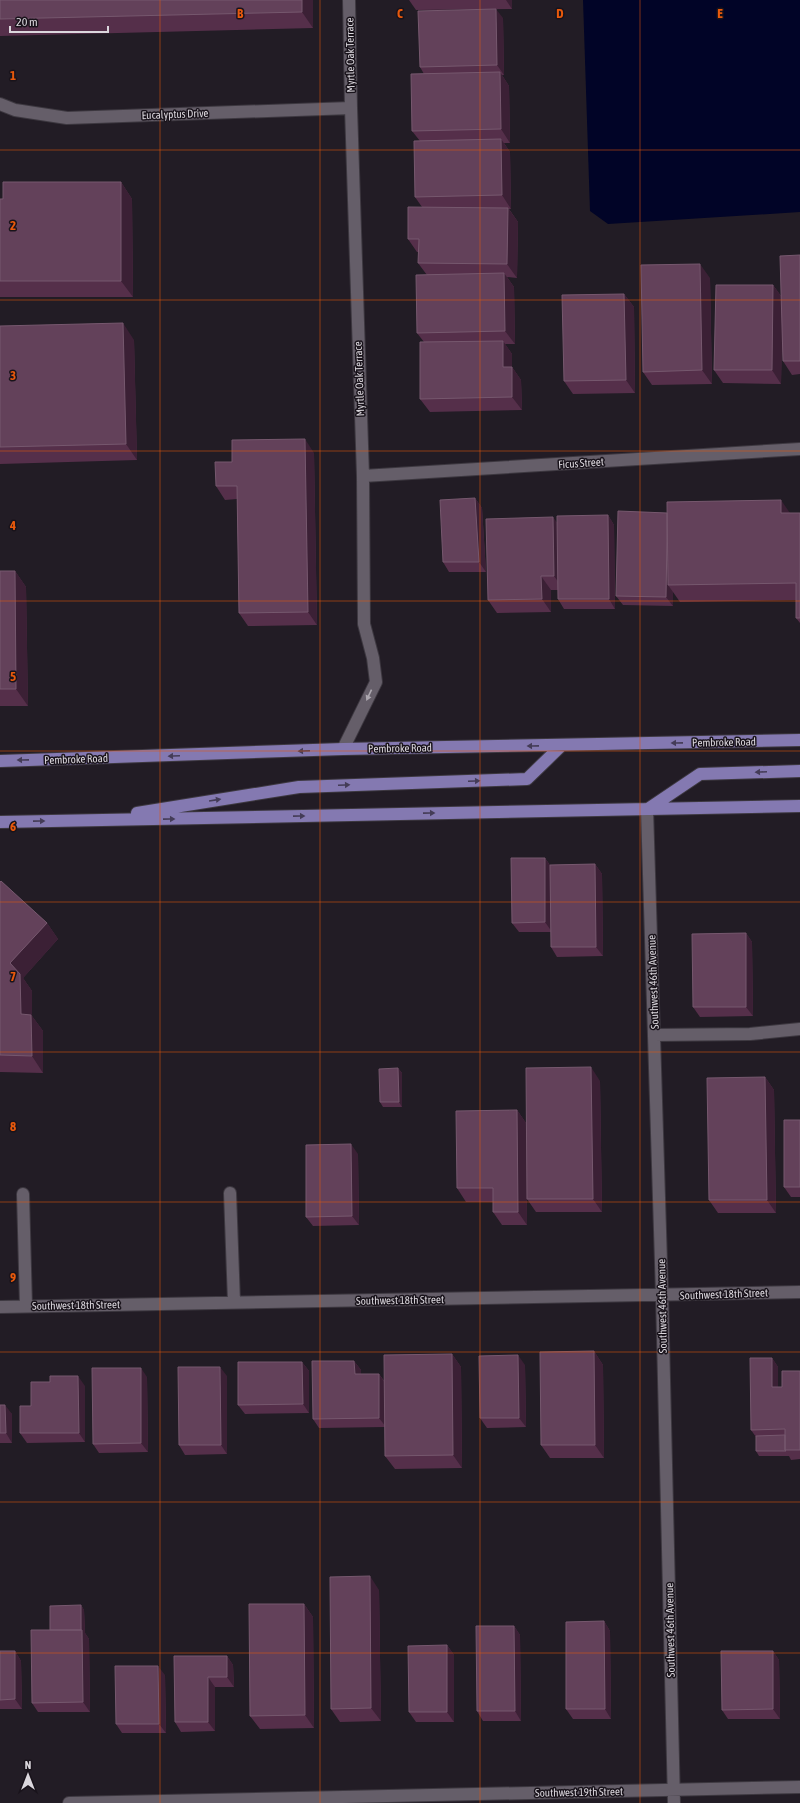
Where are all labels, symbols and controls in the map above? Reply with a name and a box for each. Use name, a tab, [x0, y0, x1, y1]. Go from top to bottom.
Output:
text: B	[237, 6, 244, 21]
text: C	[397, 6, 403, 21]
text: D	[556, 6, 564, 21]
text: E	[717, 6, 723, 21]
scale bar	[10, 8, 108, 34]
text: 20 m	[16, 15, 38, 29]
street label: Myrtle Oak Terrace	[343, 17, 357, 93]
text: 1	[10, 68, 16, 83]
street label: Eucalyptus Drive	[141, 107, 209, 121]
text: 2	[10, 218, 16, 233]
street label: Myrtle Oak Terrace	[352, 341, 366, 417]
text: 3	[10, 368, 16, 383]
street label: Ficus Street	[558, 455, 604, 471]
text: 4	[9, 518, 16, 533]
text: 5	[10, 669, 16, 684]
one-way arrow	[366, 690, 372, 701]
street label: Pembroke Road	[692, 735, 756, 749]
one-way arrow	[670, 740, 683, 746]
street label: Pembroke Road	[368, 741, 432, 755]
one-way arrow	[526, 743, 539, 749]
one-way arrow	[298, 747, 310, 754]
street label: Pembroke Road	[44, 752, 108, 766]
one-way arrow	[168, 752, 180, 759]
one-way arrow	[17, 757, 29, 764]
one-way arrow	[754, 769, 767, 775]
one-way arrow	[468, 778, 481, 784]
one-way arrow	[338, 782, 350, 789]
one-way arrow	[209, 797, 222, 803]
one-way arrow	[423, 810, 435, 817]
one-way arrow	[293, 813, 306, 819]
one-way arrow	[163, 815, 175, 822]
one-way arrow	[33, 818, 46, 824]
text: 6	[10, 819, 16, 834]
street label: Southwest 46th Avenue	[645, 935, 661, 1029]
text: 7	[10, 969, 16, 984]
text: 8	[10, 1119, 16, 1134]
street label: Southwest 46th Avenue	[655, 1259, 669, 1353]
text: 9	[10, 1270, 16, 1285]
street label: Southwest 18th Street	[680, 1286, 768, 1302]
street label: Southwest 18th Street	[356, 1293, 444, 1307]
street label: Southwest 18th Street	[32, 1298, 120, 1312]
street label: Southwest 46th Avenue	[663, 1583, 677, 1677]
north arrow	[8, 1755, 48, 1795]
text: N	[25, 1759, 31, 1771]
street label: Southwest 19th Street	[535, 1785, 623, 1799]

